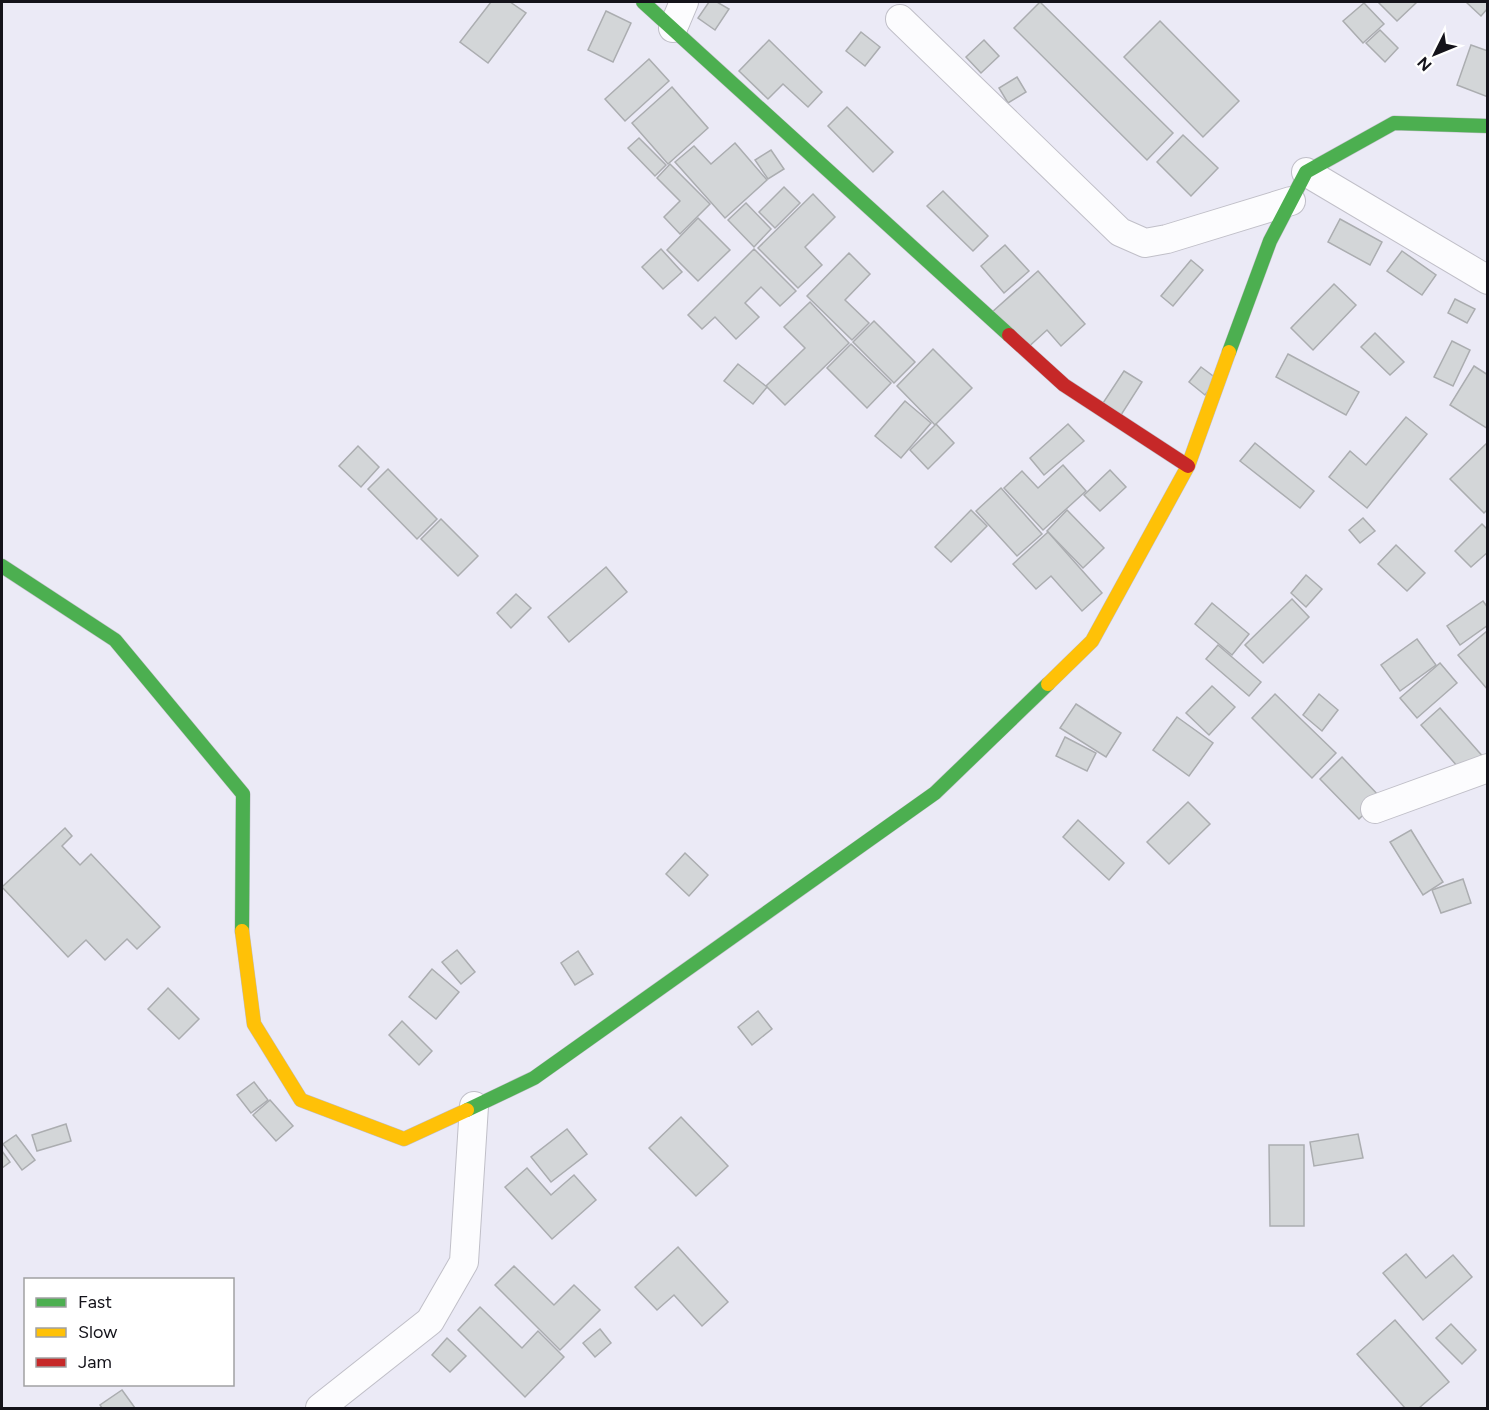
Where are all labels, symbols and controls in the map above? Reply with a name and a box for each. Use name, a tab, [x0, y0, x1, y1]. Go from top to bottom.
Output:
north arrow	[1405, 24, 1465, 84]
text: N	[1413, 53, 1436, 75]
legend	[24, 1278, 234, 1386]
text: Fast	[78, 1291, 112, 1313]
text: Slow	[78, 1321, 117, 1343]
text: Jam	[78, 1351, 112, 1373]

